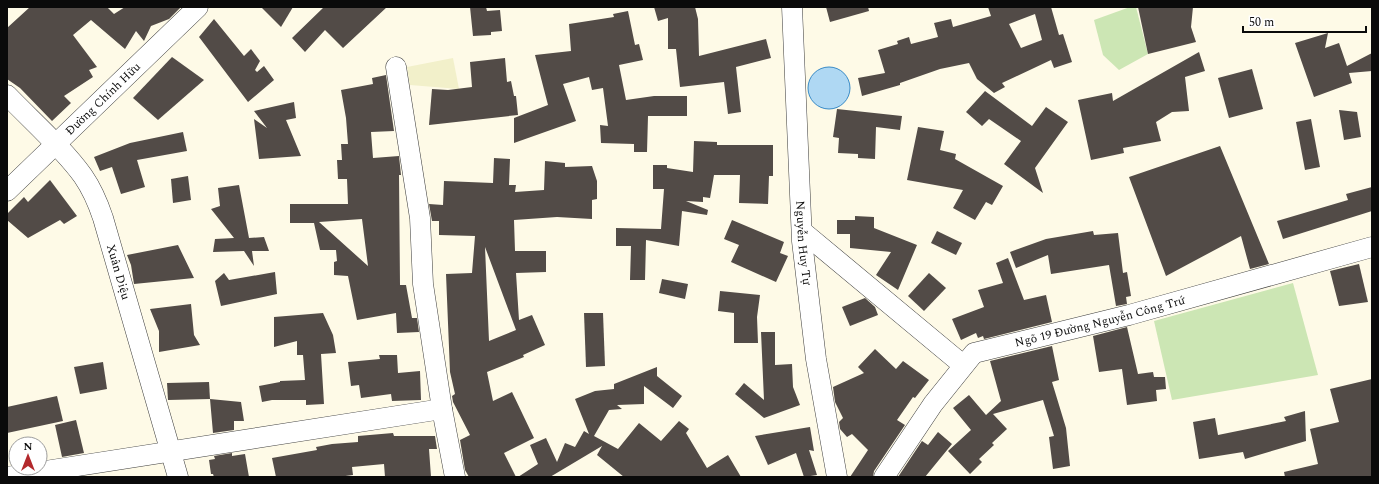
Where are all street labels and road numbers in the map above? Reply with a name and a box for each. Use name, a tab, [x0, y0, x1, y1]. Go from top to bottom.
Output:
street label: Đường Chính Hữu	[61, 57, 145, 140]
street label: Nguyễn Huy Tự	[791, 200, 817, 287]
street label: Xuân Diệu	[102, 242, 136, 302]
street label: Ngõ 19 Đường Nguyễn Công Trứ	[1013, 290, 1188, 352]

